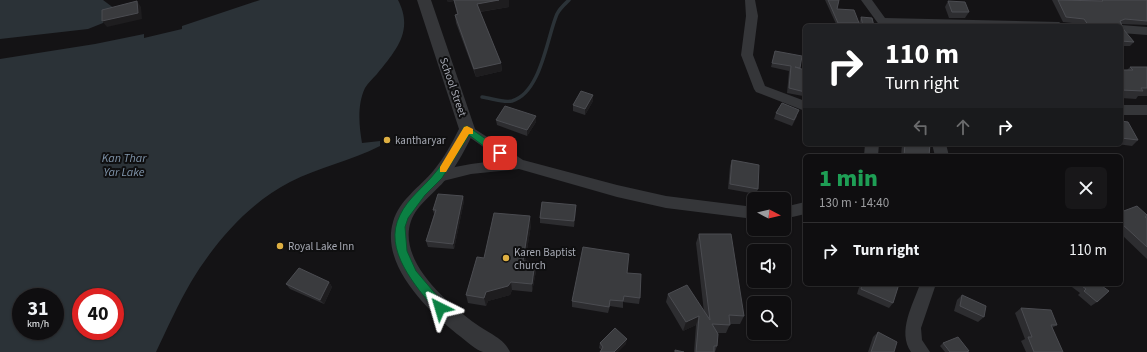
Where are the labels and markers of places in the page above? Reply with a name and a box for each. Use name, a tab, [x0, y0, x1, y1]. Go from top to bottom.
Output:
place label: kantharyar	[395, 133, 446, 148]
marker: kantharyar	[382, 135, 392, 145]
pin	[483, 136, 517, 170]
place label: Royal Lake Inn	[288, 239, 354, 254]
marker: Royal Lake Inn	[275, 241, 285, 251]
place label: Karen Baptist church	[514, 245, 576, 273]
marker: Karen Baptist church	[501, 253, 511, 263]

